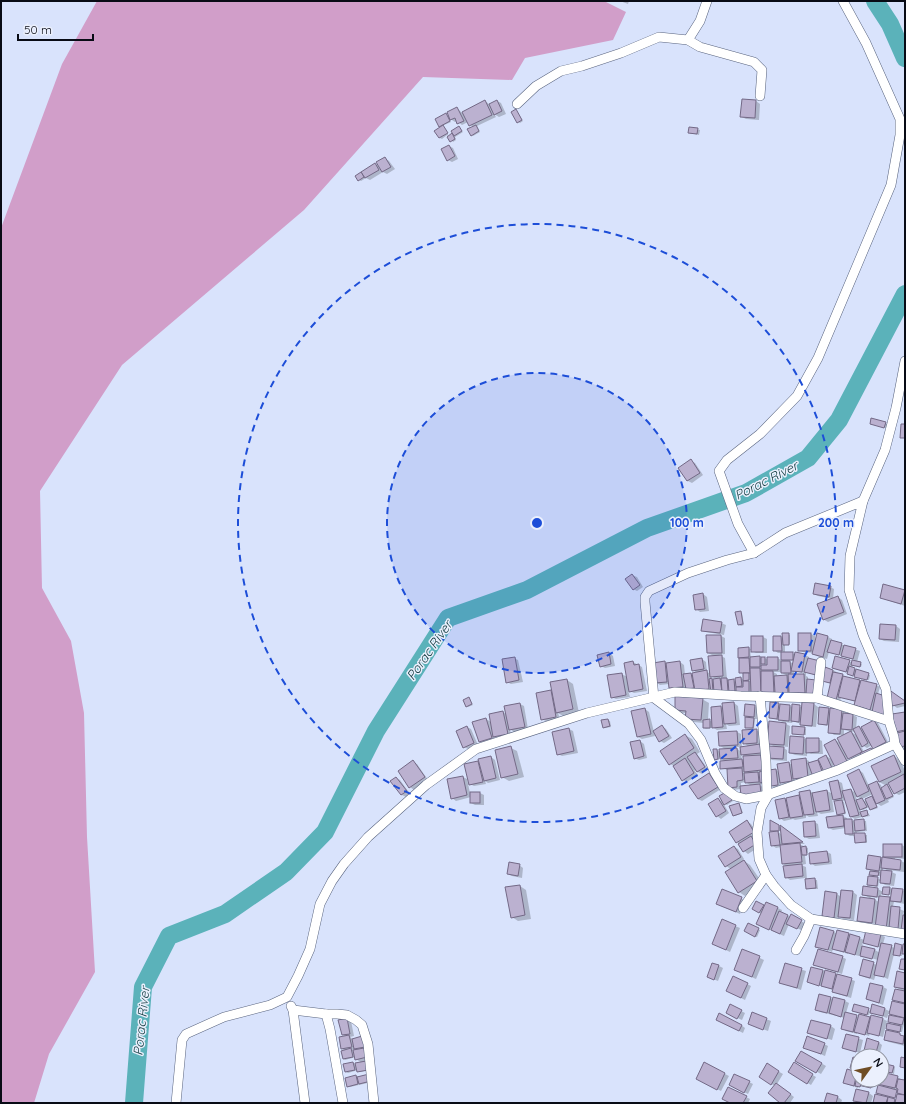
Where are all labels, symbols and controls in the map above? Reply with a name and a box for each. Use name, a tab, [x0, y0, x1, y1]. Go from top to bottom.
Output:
scale bar	[18, 16, 93, 42]
text: 50 m	[24, 22, 52, 37]
water label: Porac River	[732, 456, 802, 503]
text: 100 m	[670, 515, 704, 530]
text: 200 m	[818, 515, 854, 530]
centre of rings	[530, 516, 544, 530]
water label: Porac River	[403, 615, 457, 683]
water label: Porac River	[129, 984, 153, 1056]
north arrow	[850, 1048, 890, 1088]
text: N	[870, 1055, 886, 1070]

